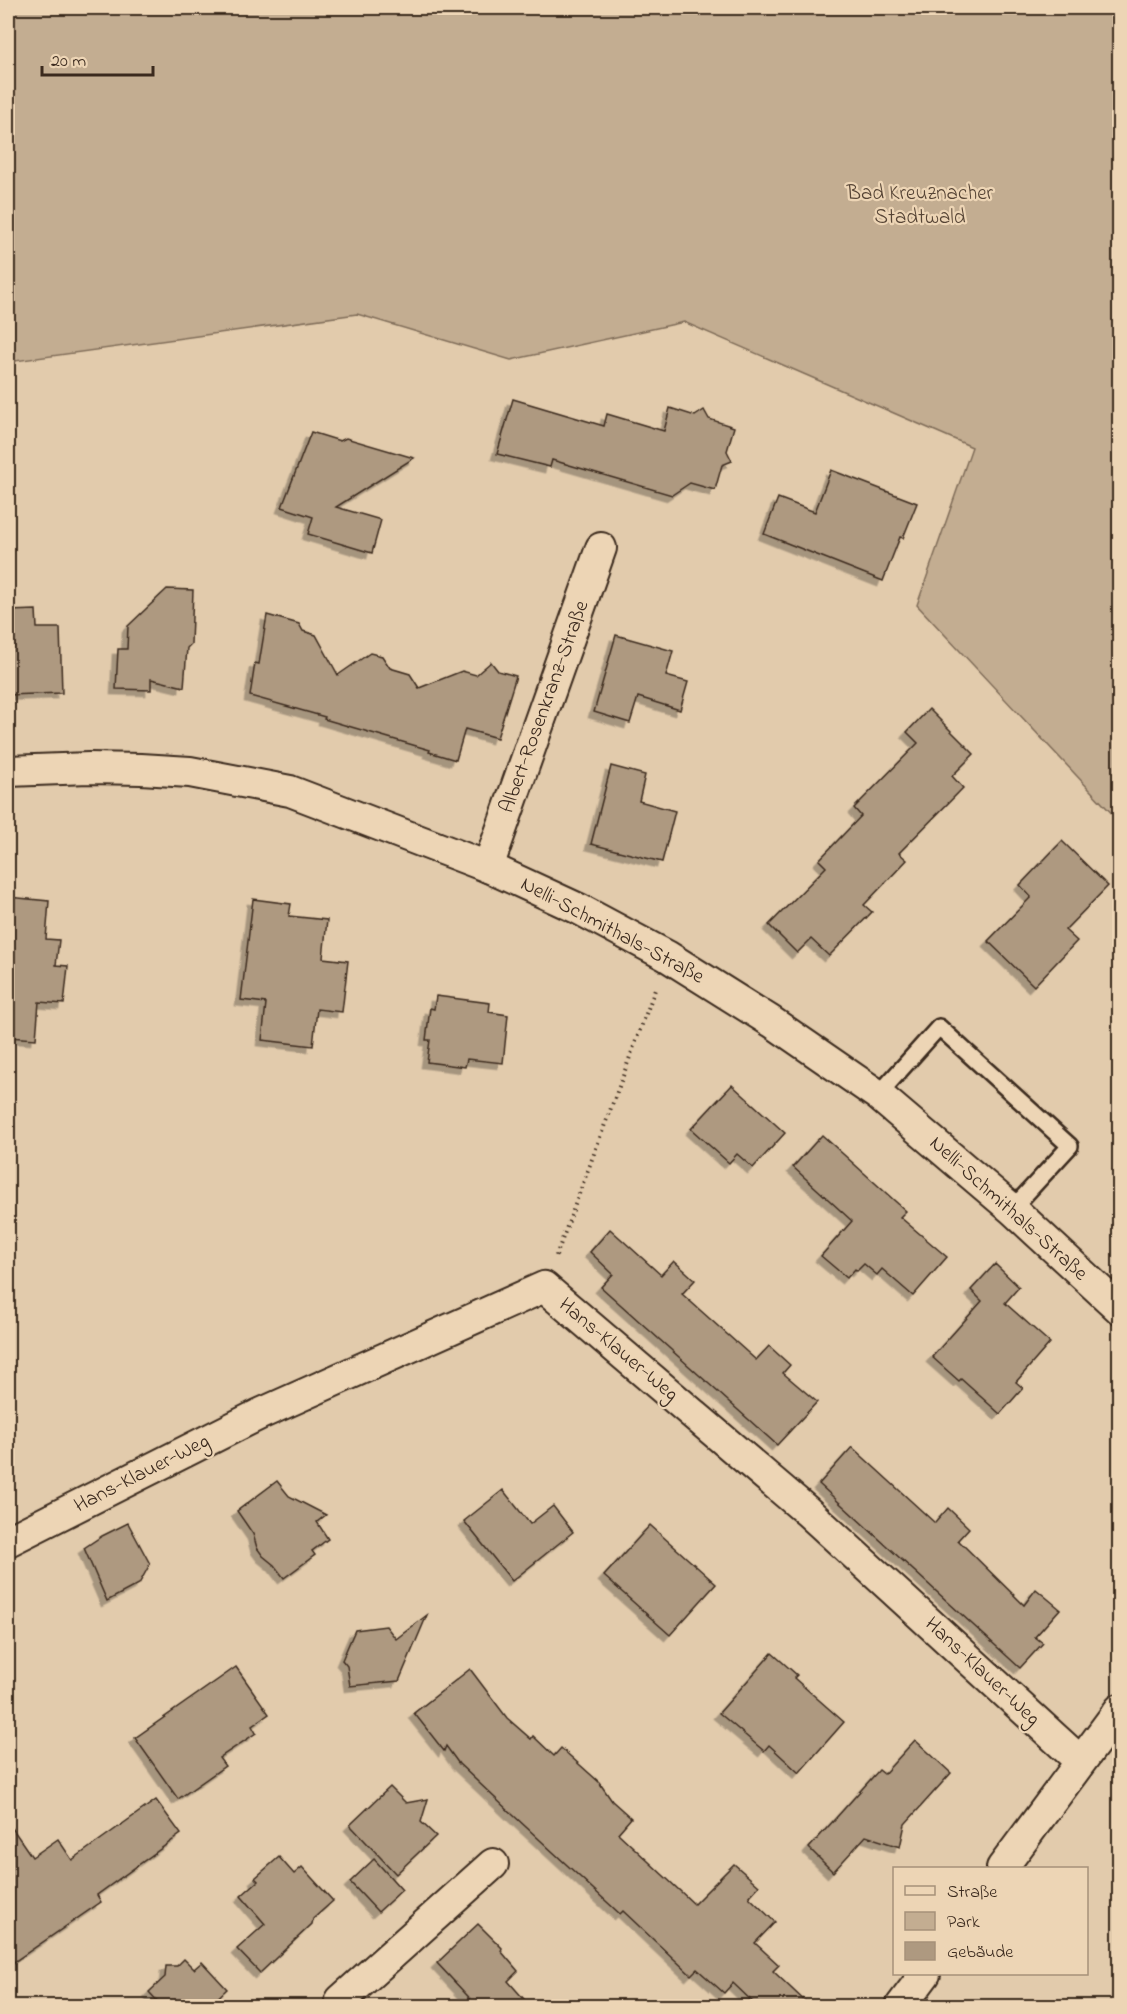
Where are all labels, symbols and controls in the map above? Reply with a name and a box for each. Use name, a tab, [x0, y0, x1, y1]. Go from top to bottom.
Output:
scale bar	[42, 39, 153, 77]
text: 20 m	[51, 49, 86, 75]
park label: Bad Kreuznacher Stadtwald	[846, 179, 994, 233]
street label: Albert-Rosenkranz-Straße	[493, 596, 598, 817]
street label: Nelli-Schmithals-Straße	[515, 870, 710, 992]
street label: Nelli-Schmithals-Straße	[922, 1129, 1094, 1289]
street label: Hans-Klauer-Weg	[550, 1291, 684, 1411]
street label: Hans-Klauer-Weg	[69, 1427, 216, 1523]
street label: Hans-Klauer-Weg	[916, 1610, 1046, 1735]
legend	[893, 1867, 1088, 1975]
text: Straße	[947, 1880, 998, 1906]
text: Park	[947, 1910, 980, 1936]
text: Gebäude	[947, 1940, 1014, 1966]

